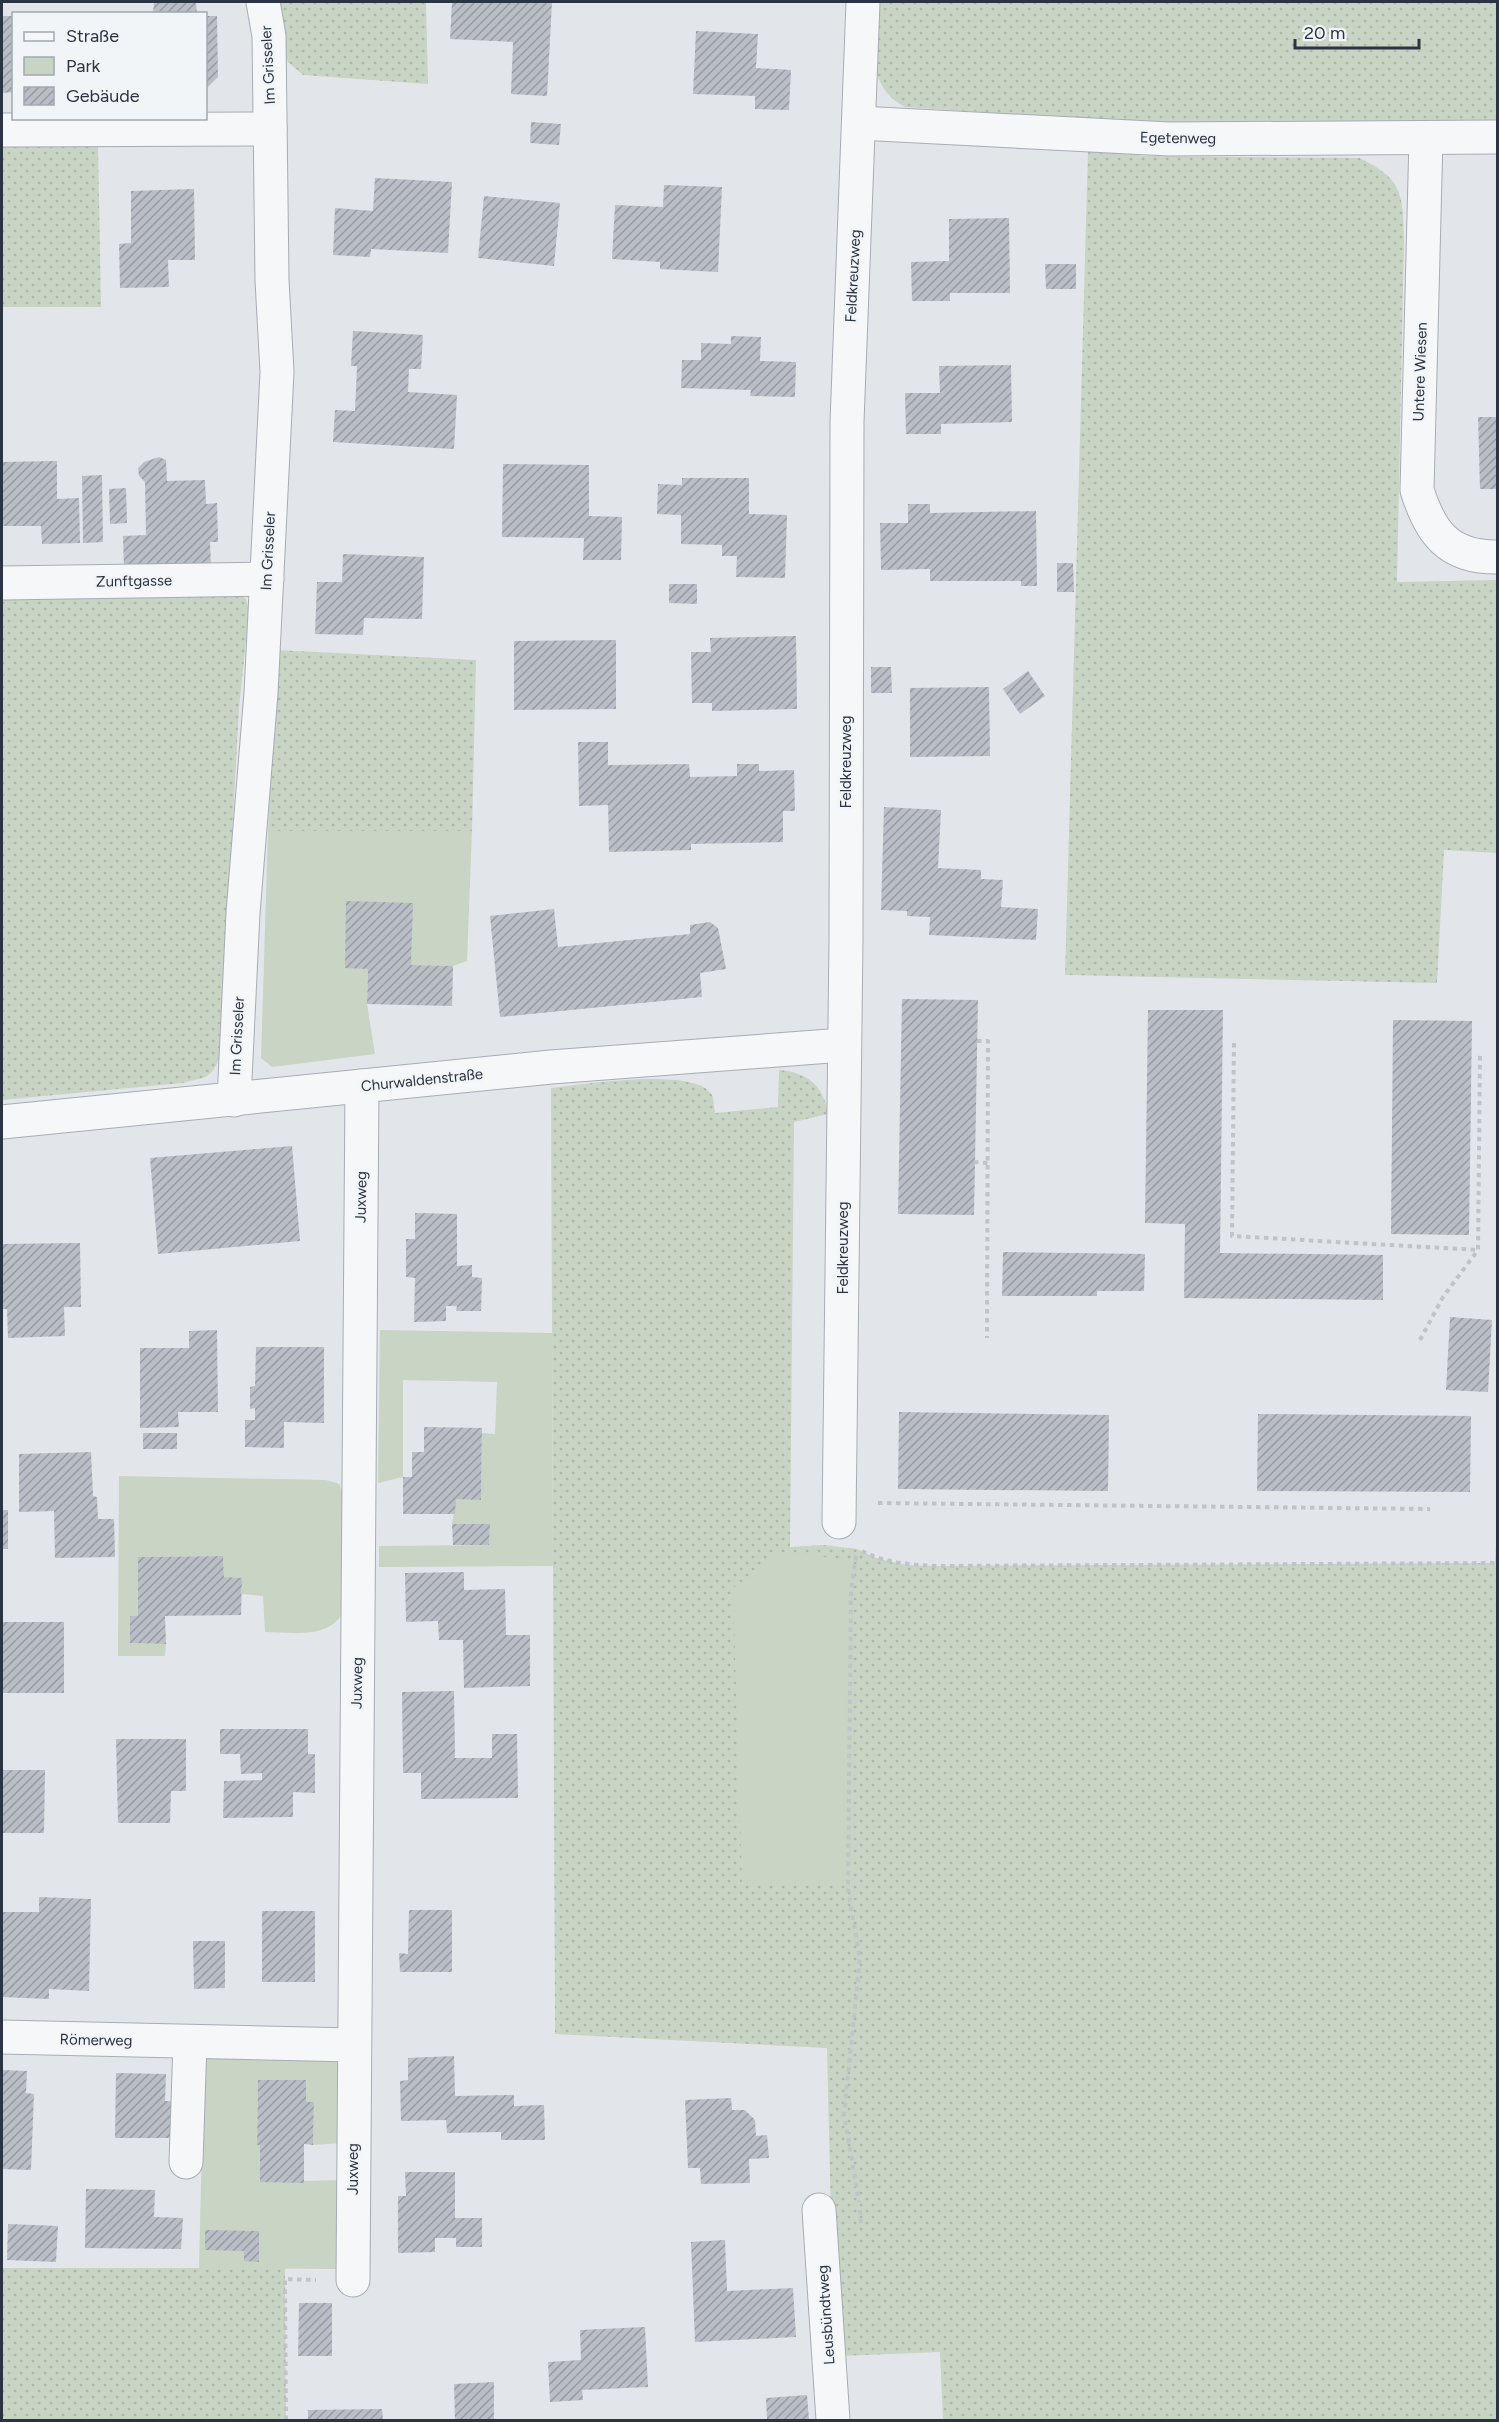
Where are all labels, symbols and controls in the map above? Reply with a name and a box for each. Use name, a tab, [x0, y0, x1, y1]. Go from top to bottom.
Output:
legend	[12, 12, 207, 120]
scale bar	[1295, 12, 1420, 50]
text: 20 m	[1304, 22, 1345, 44]
text: Straße	[66, 25, 119, 47]
street label: Im Grisseler	[257, 25, 279, 105]
text: Park	[66, 55, 101, 77]
text: Gebäude	[66, 85, 140, 107]
street label: Egetenweg	[1140, 128, 1216, 148]
street label: Feldkreuzweg	[842, 229, 864, 323]
street label: Untere Wiesen	[1409, 322, 1431, 422]
street label: Im Grisseler	[257, 511, 279, 591]
street label: Zunftgasse	[96, 571, 172, 591]
street label: Feldkreuzweg	[837, 715, 855, 809]
street label: Im Grisseler	[226, 996, 248, 1076]
street label: Churwaldenstraße	[360, 1065, 484, 1095]
street label: Juxweg	[352, 1171, 370, 1223]
street label: Feldkreuzweg	[834, 1201, 852, 1295]
street label: Juxweg	[348, 1657, 366, 1709]
street label: Römerweg	[59, 2030, 133, 2050]
street label: Juxweg	[344, 2143, 362, 2195]
street label: Leusbündtweg	[814, 2265, 838, 2365]

